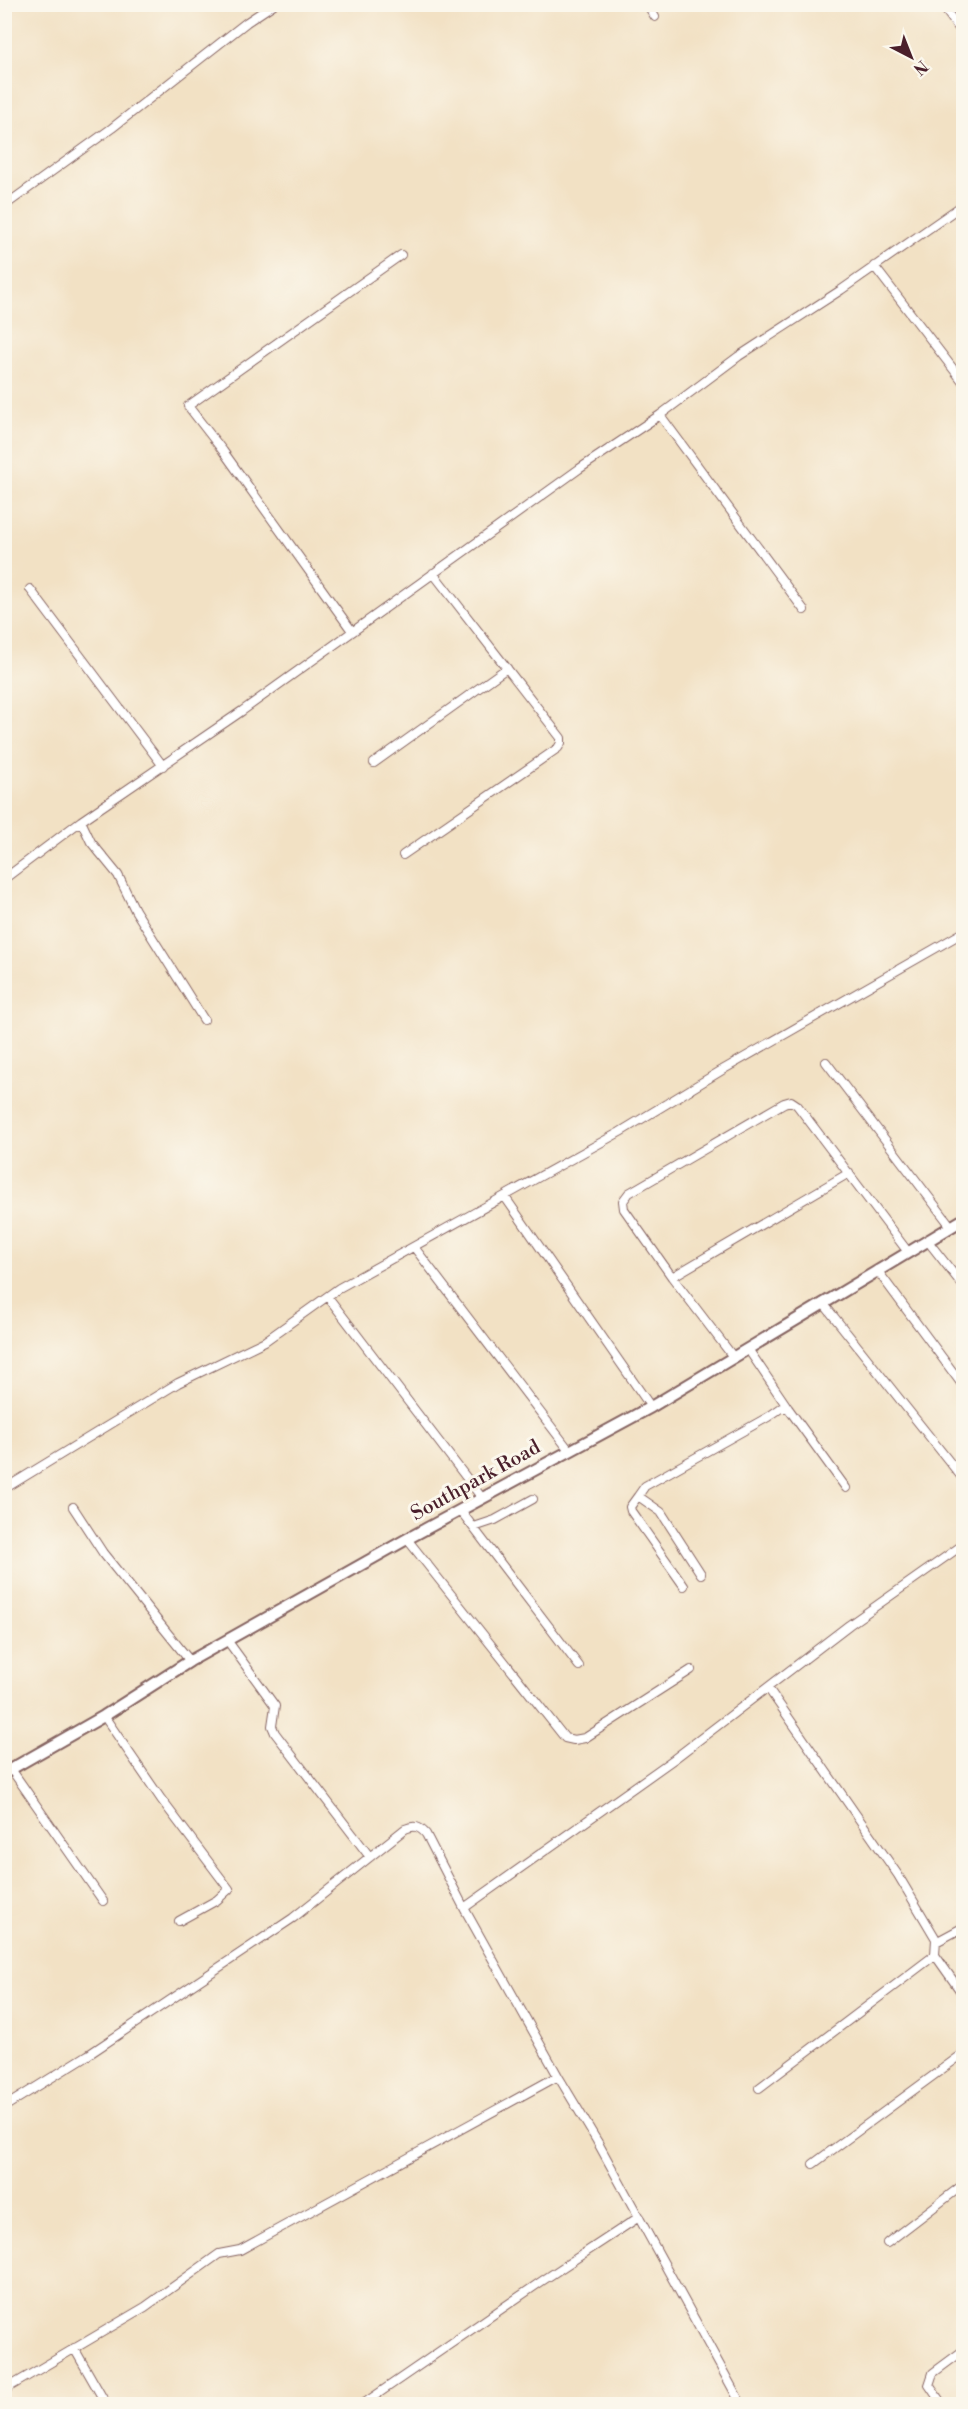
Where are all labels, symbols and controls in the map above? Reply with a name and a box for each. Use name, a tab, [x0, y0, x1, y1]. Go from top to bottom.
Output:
north arrow	[881, 27, 941, 87]
text: N	[909, 56, 932, 79]
street label: Southpark Road	[407, 1435, 546, 1527]

